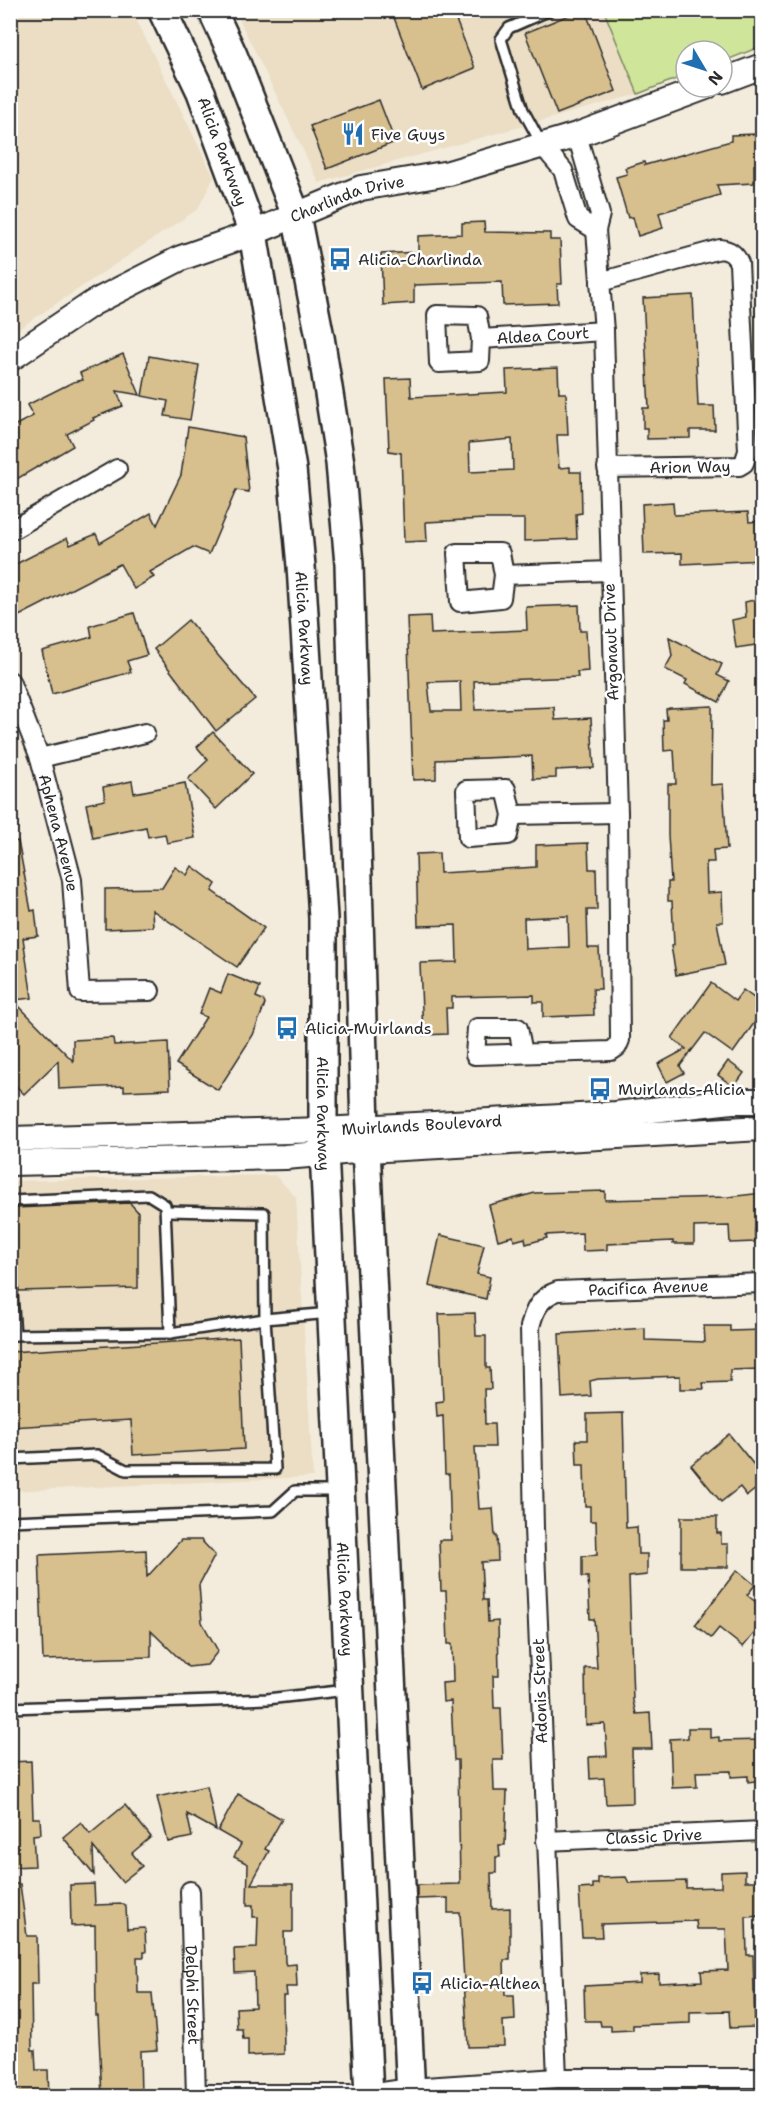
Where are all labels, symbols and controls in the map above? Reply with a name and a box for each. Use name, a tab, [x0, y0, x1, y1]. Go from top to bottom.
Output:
north arrow	[674, 39, 734, 99]
text: N	[703, 67, 727, 90]
street label: Alicia Parkway	[193, 94, 253, 209]
restaurant icon: Five Guys	[340, 121, 366, 147]
place label: Five Guys	[371, 124, 445, 145]
street label: Charlinda Drive	[287, 170, 406, 227]
bus stop icon: Alicia-Charlinda	[327, 246, 353, 272]
place label: Alicia-Charlinda	[358, 249, 482, 270]
street label: Aldea Court	[496, 321, 590, 348]
street label: Arion Way	[649, 456, 731, 478]
street label: Alicia Parkway	[291, 570, 319, 686]
street label: Argonaut Drive	[598, 583, 624, 701]
street label: Aphena Avenue	[34, 772, 83, 892]
bus stop icon: Alicia-Muirlands	[274, 1015, 300, 1041]
place label: Alicia-Muirlands	[305, 1018, 432, 1039]
street label: Alicia Parkway	[312, 1056, 335, 1171]
bus stop icon: Muirlands-Alicia	[587, 1076, 613, 1102]
place label: Muirlands-Alicia	[618, 1079, 745, 1100]
street label: Muirlands Boulevard	[341, 1110, 503, 1139]
street label: Pacifica Avenue	[588, 1275, 709, 1300]
street label: Alicia Parkway	[332, 1541, 359, 1657]
street label: Adonis Street	[528, 1638, 552, 1744]
street label: Classic Drive	[605, 1823, 703, 1849]
street label: Delphi Street	[181, 1945, 205, 2045]
bus stop icon: Alicia-Althea	[409, 1970, 435, 1996]
place label: Alicia-Althea	[440, 1973, 540, 1994]

